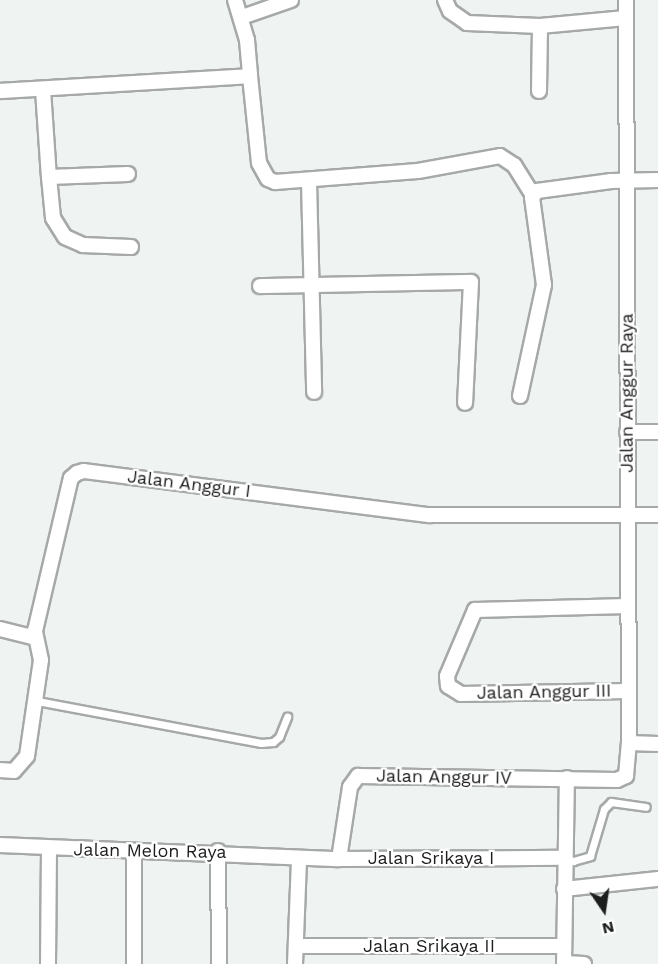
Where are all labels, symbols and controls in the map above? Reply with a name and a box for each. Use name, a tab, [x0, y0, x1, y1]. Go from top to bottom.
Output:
street label: Jalan Anggur Raya	[616, 313, 638, 473]
street label: Jalan Anggur I	[126, 466, 252, 502]
street label: Jalan Anggur III	[476, 680, 612, 704]
street label: Jalan Anggur IV	[375, 765, 513, 789]
street label: Jalan Melon Raya	[73, 839, 227, 863]
street label: Jalan Srikaya I	[367, 847, 495, 869]
north arrow	[574, 880, 634, 940]
text: N	[600, 917, 616, 939]
street label: Jalan Srikaya II	[363, 935, 495, 957]

